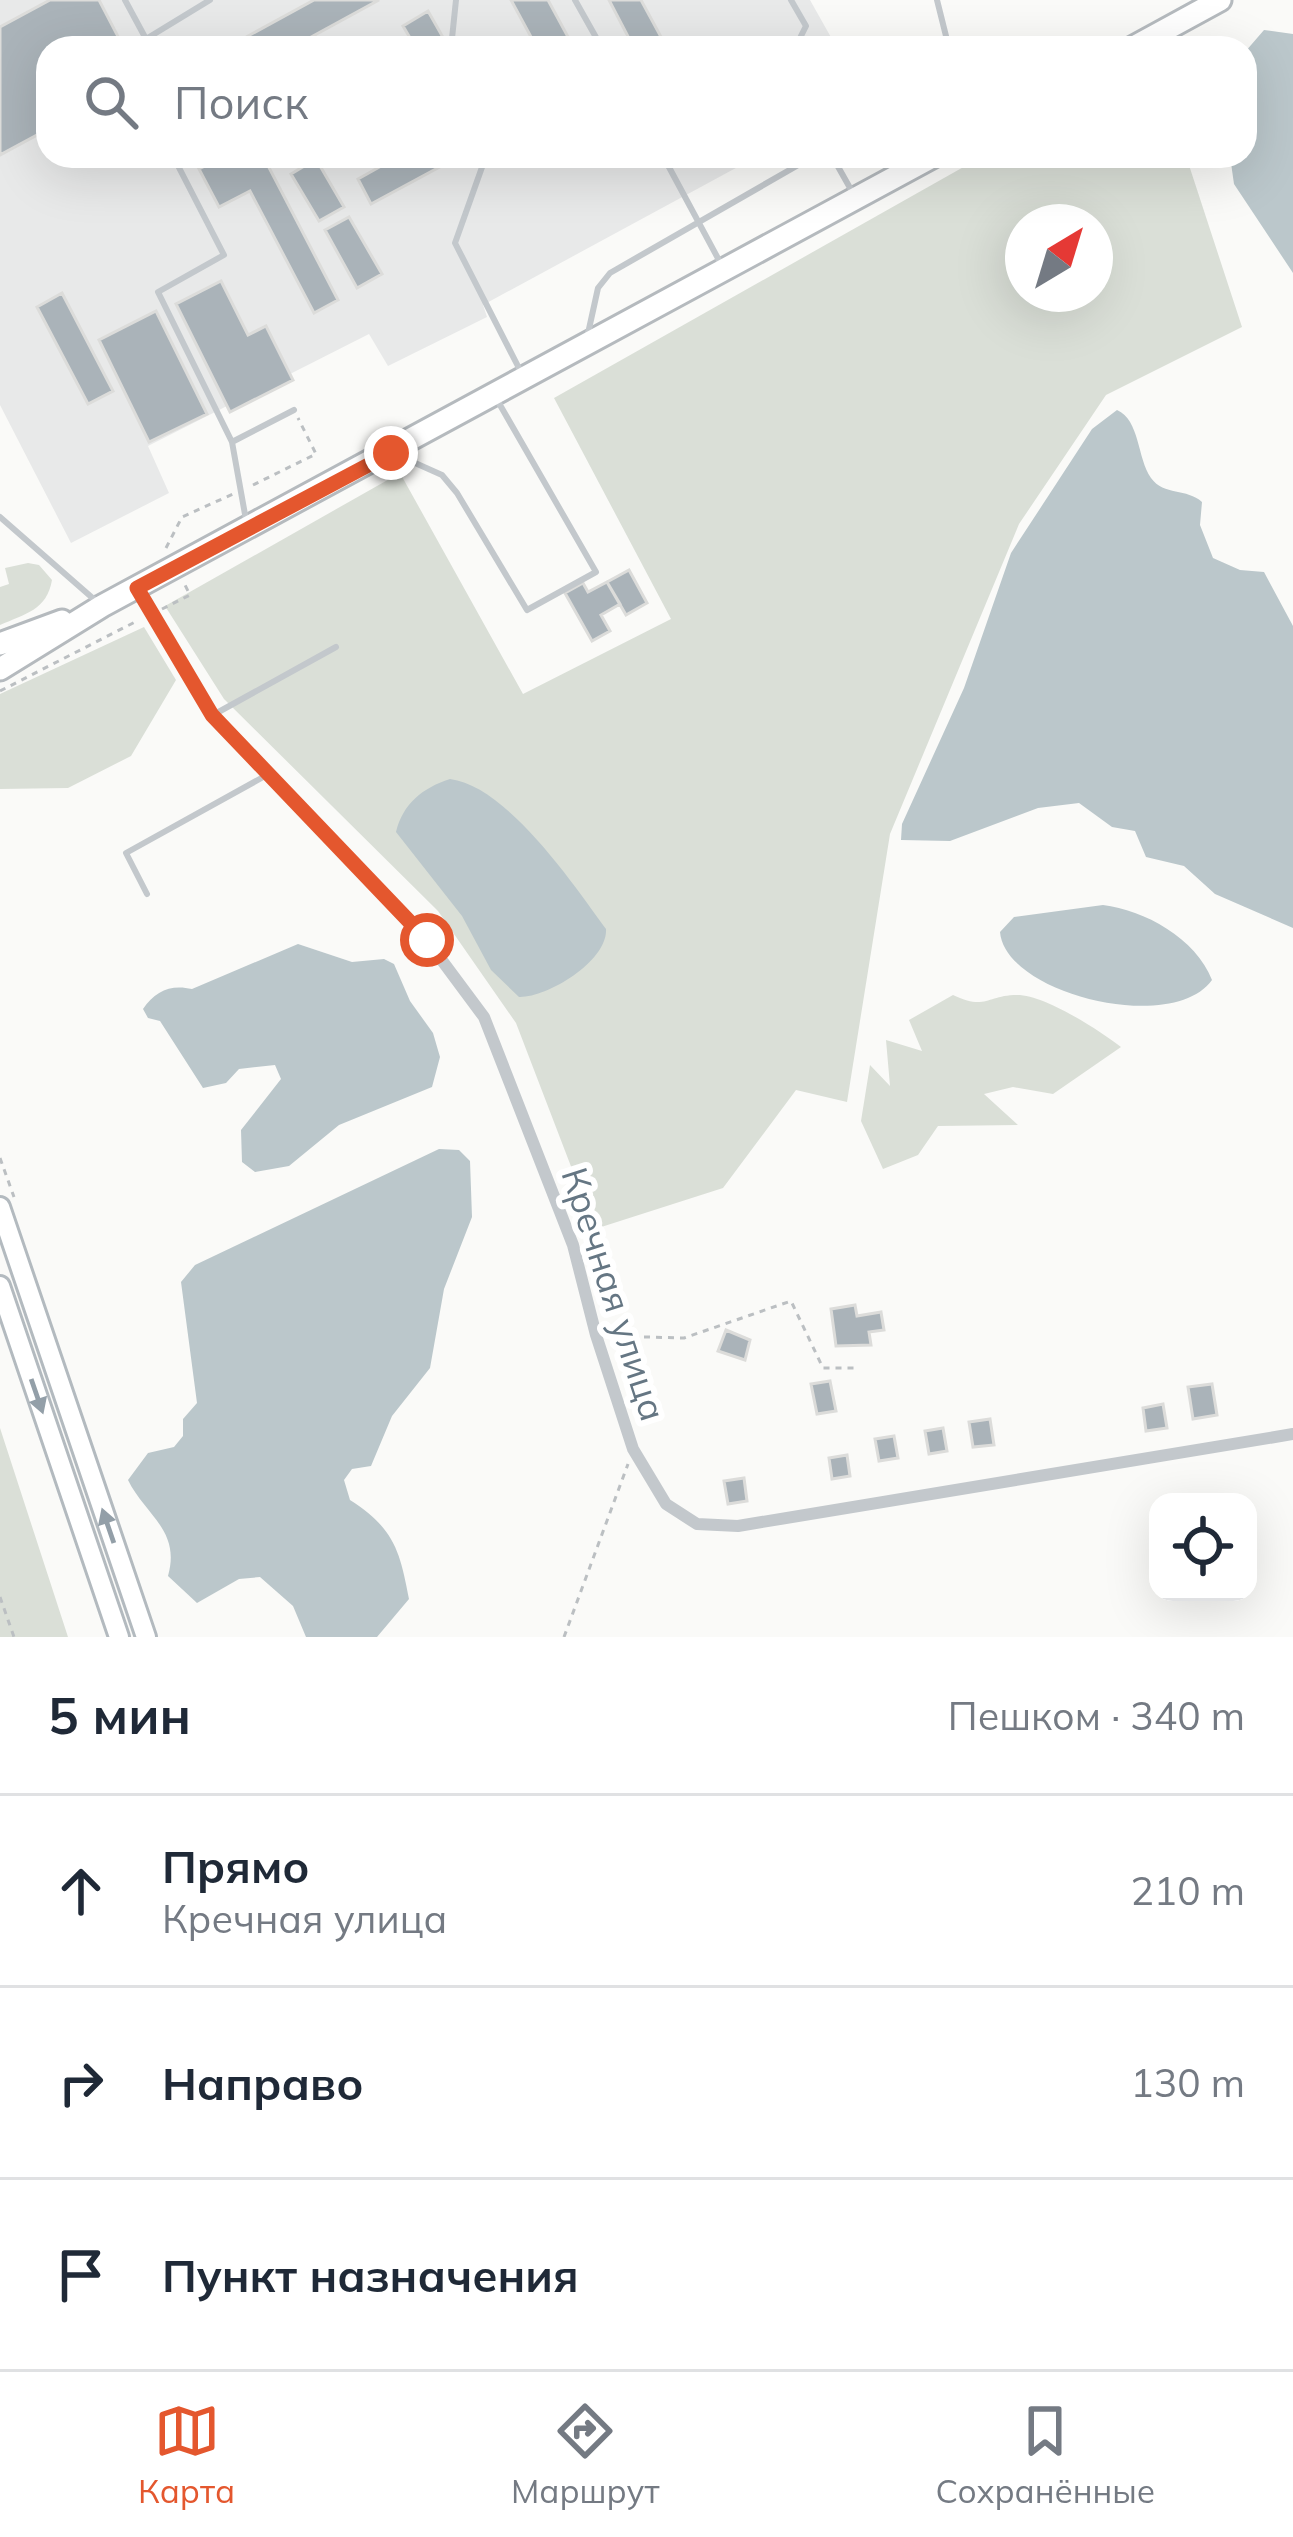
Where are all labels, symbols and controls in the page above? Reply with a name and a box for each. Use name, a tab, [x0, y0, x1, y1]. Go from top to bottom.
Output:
search box	[36, 36, 1257, 168]
icon: search	[78, 69, 144, 135]
text: Поиск	[174, 74, 308, 130]
north arrow	[1005, 204, 1113, 312]
route end	[364, 426, 418, 480]
route start	[400, 913, 454, 967]
street label: Кречная улица	[552, 1162, 677, 1426]
one-way arrow	[29, 1379, 48, 1415]
map controls	[1149, 1493, 1257, 1601]
button: locate	[1149, 1493, 1257, 1601]
one-way arrow	[98, 1508, 116, 1544]
text: 5 мин	[48, 1683, 191, 1747]
text: Пешком · 340 m	[948, 1691, 1245, 1740]
text: Прямо	[162, 1838, 310, 1894]
icon: ahead	[48, 1858, 114, 1924]
text: 210 m	[1130, 1866, 1245, 1915]
text: Кречная улица	[162, 1894, 447, 1943]
icon: right	[48, 2050, 114, 2116]
text: Направо	[162, 2055, 363, 2111]
text: 130 m	[1130, 2058, 1245, 2107]
icon: arrive	[48, 2242, 114, 2308]
text: Пункт назначения	[162, 2247, 579, 2303]
tab: Карта	[138, 2398, 235, 2511]
tab: Маршрут	[511, 2398, 659, 2511]
tab: Сохранённые	[935, 2398, 1155, 2511]

